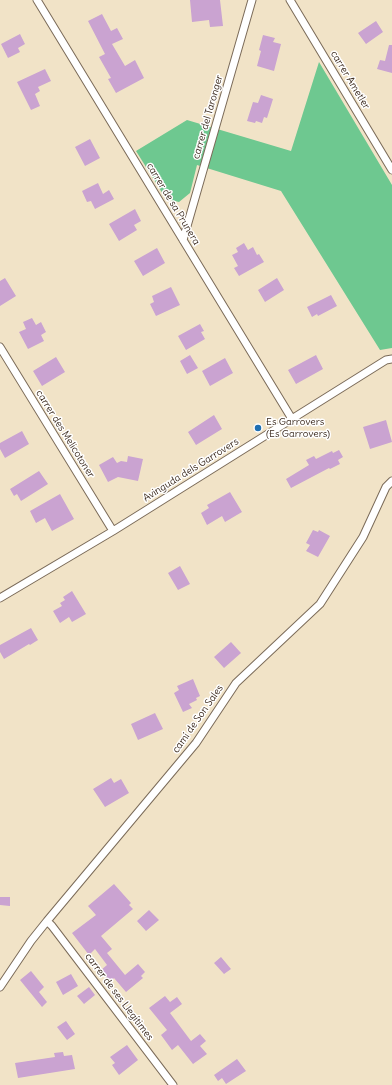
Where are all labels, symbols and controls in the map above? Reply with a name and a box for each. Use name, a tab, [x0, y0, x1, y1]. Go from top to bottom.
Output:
street label: carrer Ametler	[328, 49, 372, 111]
street label: carrer del Taronger	[190, 74, 226, 160]
street label: carrer de sa Prunera	[144, 161, 202, 247]
street label: carrer des Melicotoner	[33, 388, 97, 480]
place label: Es Garrovers (Es Garrovers)	[266, 416, 330, 440]
marker: Es Garrovers (Es Garrovers)	[253, 423, 263, 433]
street label: Avinguda dels Garrovers	[141, 436, 241, 504]
street label: camí de Son Sales	[170, 683, 226, 755]
street label: carrer de ses Llegítimes	[82, 951, 156, 1043]

